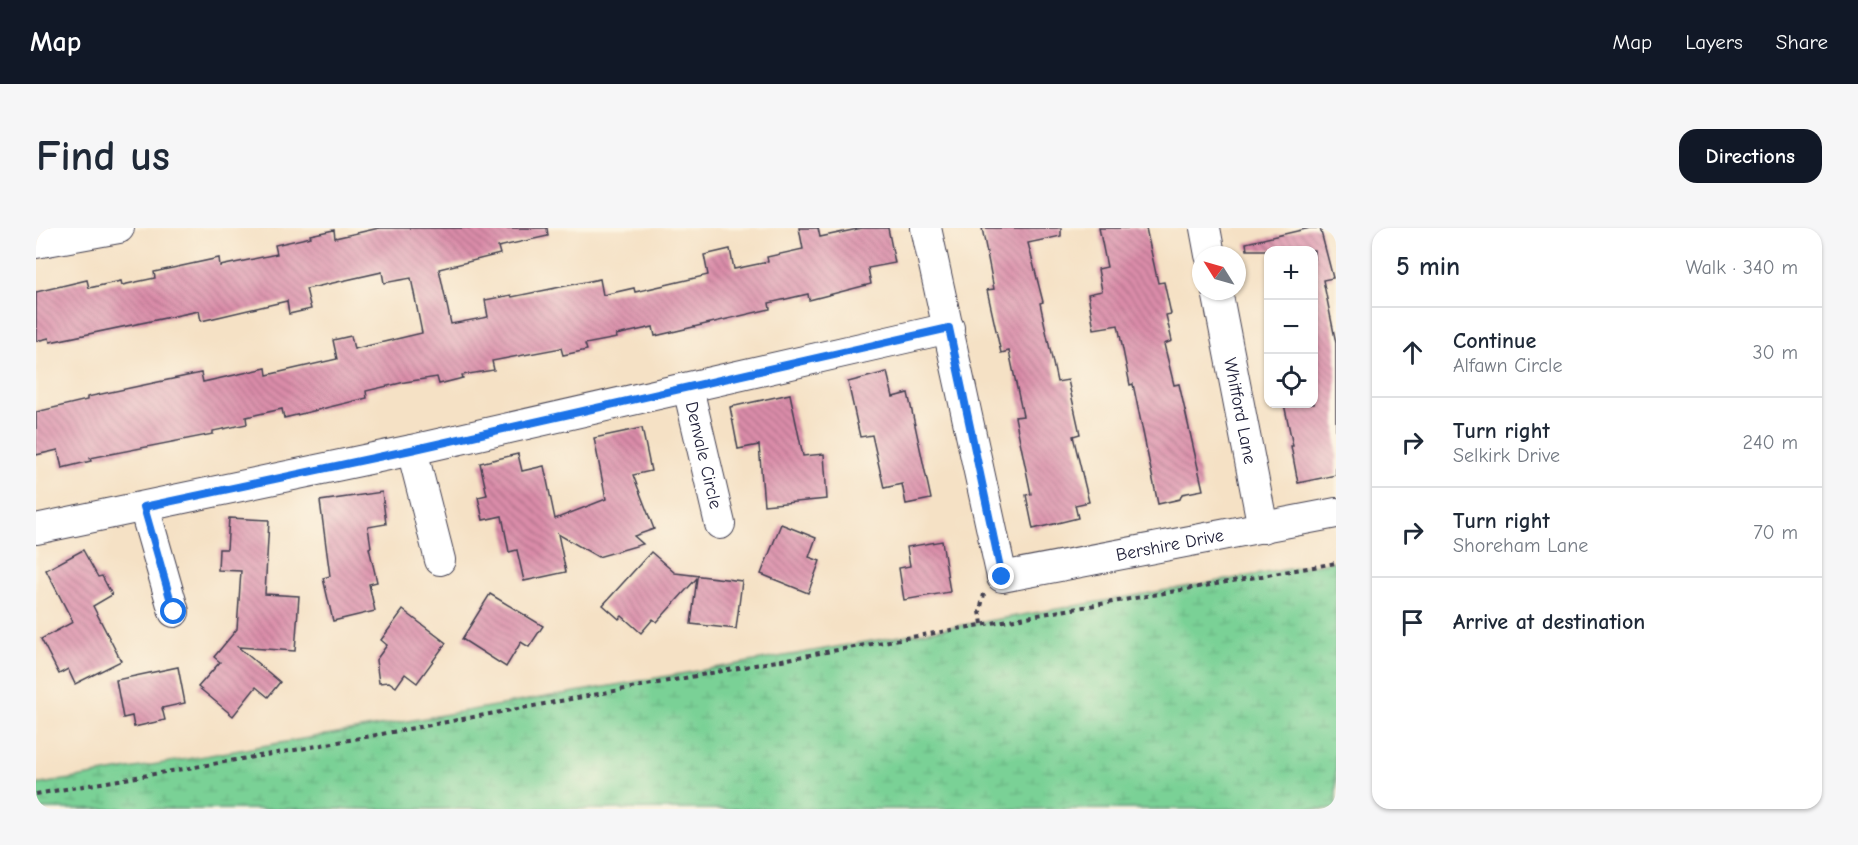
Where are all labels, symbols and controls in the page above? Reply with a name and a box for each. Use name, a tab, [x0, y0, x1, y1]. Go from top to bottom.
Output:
text: Map	[30, 26, 81, 58]
text: Map	[1613, 30, 1652, 54]
text: Layers	[1685, 30, 1743, 54]
text: Share	[1776, 30, 1828, 54]
button: Directions	[1679, 129, 1822, 183]
text: Find us	[36, 132, 170, 181]
north arrow	[1192, 246, 1246, 300]
map controls	[1264, 246, 1318, 408]
button: +	[1264, 246, 1318, 300]
text: 5 min	[1396, 252, 1460, 282]
text: Walk · 340 m	[1686, 256, 1798, 279]
button: −	[1264, 300, 1318, 354]
text: Continue	[1453, 328, 1536, 354]
icon: ahead	[1396, 336, 1429, 369]
text: 30 m	[1752, 341, 1798, 364]
button: locate	[1264, 354, 1318, 408]
text: Alfawn Circle	[1453, 354, 1562, 377]
street label: Whitford Lane	[1220, 356, 1261, 466]
street label: Denvale Circle	[681, 400, 727, 511]
text: Turn right	[1453, 418, 1550, 444]
icon: right	[1396, 426, 1429, 459]
text: 240 m	[1743, 431, 1798, 454]
text: Selkirk Drive	[1453, 444, 1560, 467]
text: Turn right	[1453, 508, 1550, 534]
icon: right	[1396, 516, 1429, 549]
text: 70 m	[1753, 521, 1798, 544]
street label: Bershire Drive	[1114, 524, 1225, 565]
text: Shoreham Lane	[1453, 534, 1588, 557]
route end	[988, 563, 1014, 589]
route start	[160, 598, 186, 624]
icon: arrive	[1396, 606, 1429, 639]
text: Arrive at destination	[1453, 609, 1645, 635]

